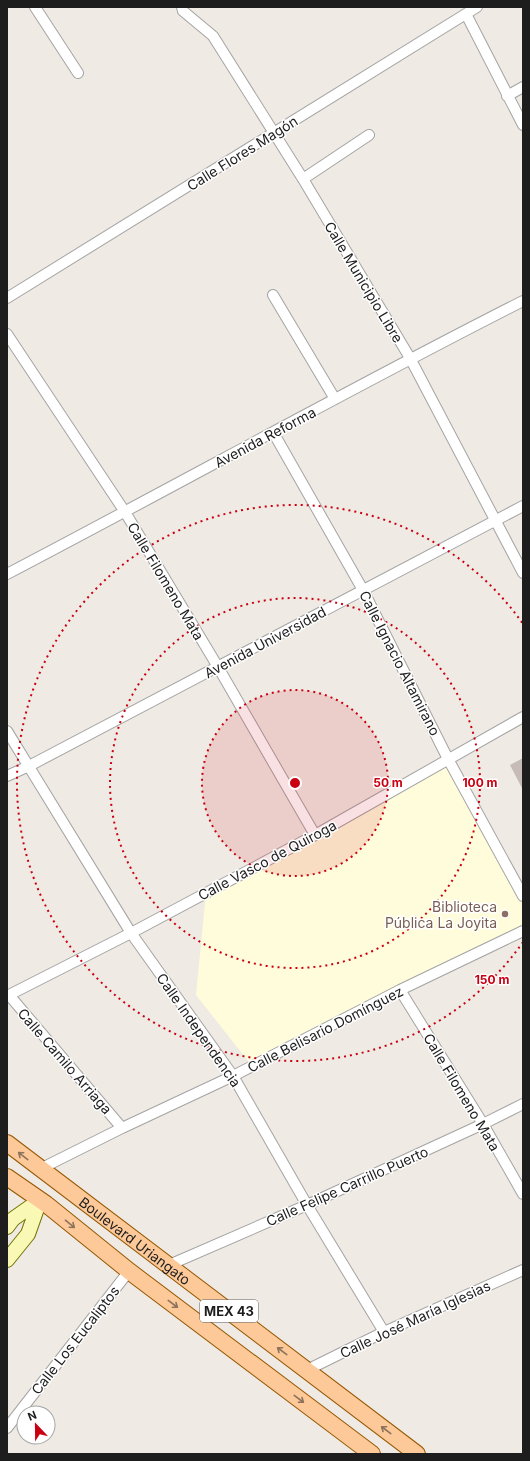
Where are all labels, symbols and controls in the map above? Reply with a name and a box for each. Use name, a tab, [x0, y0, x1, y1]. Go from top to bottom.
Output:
street label: Calle Flores Magón	[184, 112, 300, 194]
street label: Calle Municipio Libre	[321, 218, 407, 346]
street label: Avenida Reforma	[211, 403, 319, 471]
street label: Calle Filomeno Mata	[124, 519, 208, 643]
street label: Calle Ignacio Altamirano	[356, 588, 444, 738]
street label: Avenida Universidad	[201, 603, 329, 681]
text: 50 m	[373, 775, 403, 790]
text: 100 m	[462, 775, 498, 790]
centre of rings	[288, 776, 302, 790]
street label: Calle Vasco de Quiroga	[195, 816, 339, 904]
place label: Biblioteca Pública La Joyita	[385, 898, 497, 931]
marker: Biblioteca Pública La Joyita	[500, 909, 510, 919]
street label: Calle Independencia	[153, 970, 245, 1090]
text: 150 m	[475, 972, 509, 987]
street label: Calle Belisario Domínguez	[244, 982, 406, 1076]
street label: Calle Camilo Arriaga	[14, 1005, 116, 1117]
street label: Calle Filomeno Mata	[420, 1030, 504, 1154]
street label: Calle Felipe Carrillo Puerto	[263, 1143, 431, 1229]
one-way arrow	[18, 1152, 29, 1160]
street label: Boulevard Uriangato	[76, 1193, 194, 1288]
one-way arrow	[65, 1220, 76, 1229]
street label: Calle José María Iglesias	[337, 1277, 493, 1361]
street label: Calle Los Eucaliptos	[27, 1282, 123, 1398]
one-way arrow	[167, 1300, 178, 1308]
road number: MEX 43	[200, 1300, 258, 1322]
one-way arrow	[277, 1347, 288, 1356]
one-way arrow	[294, 1395, 305, 1403]
north arrow	[16, 1405, 56, 1445]
text: N	[26, 1408, 39, 1424]
one-way arrow	[380, 1426, 391, 1435]

